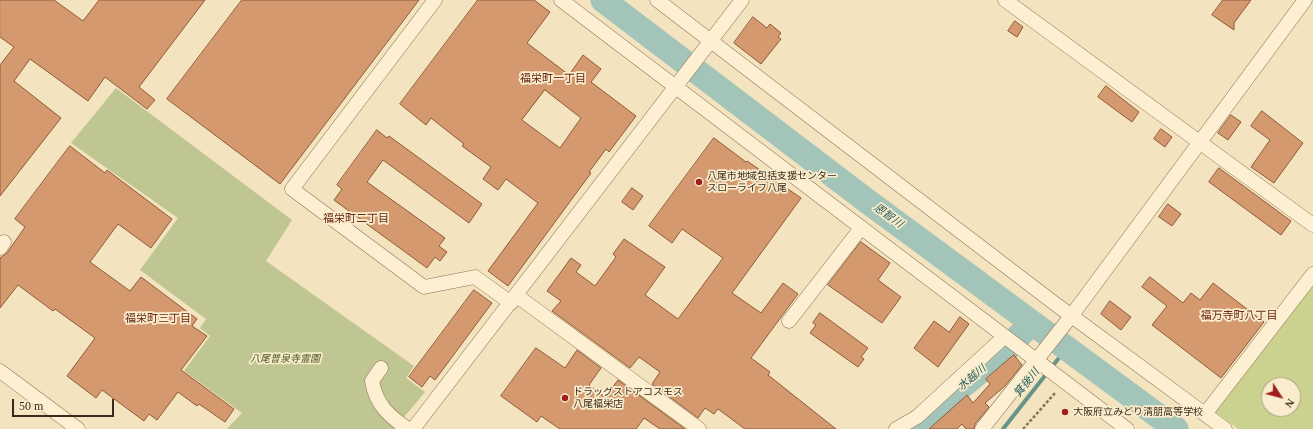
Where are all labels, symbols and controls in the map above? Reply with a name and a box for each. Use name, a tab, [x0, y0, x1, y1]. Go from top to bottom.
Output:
district label: 福栄町一丁目	[520, 72, 586, 86]
place label: 八尾市地域包括支援センター スローライフ八尾	[707, 170, 837, 194]
marker: 八尾市地域包括支援センター スローライフ八尾	[694, 177, 704, 187]
water label: 恩智川	[871, 201, 905, 231]
district label: 福栄町二丁目	[323, 212, 389, 226]
district label: 福万寺町八丁目	[1201, 309, 1277, 323]
district label: 福栄町三丁目	[125, 312, 191, 326]
park label: 八尾普泉寺霊園	[250, 353, 320, 365]
water label: 水越川	[955, 362, 989, 394]
water label: 箕後川	[1012, 366, 1042, 400]
north arrow	[1261, 377, 1301, 417]
place label: ドラッグストアコスモス 八尾福栄店	[573, 386, 683, 410]
scale bar	[14, 391, 116, 417]
marker: ドラッグストアコスモス 八尾福栄店	[560, 393, 570, 403]
text: N	[1283, 397, 1297, 410]
text: 50 m	[19, 399, 43, 413]
place label: 大阪府立みどり清朋高等学校	[1073, 406, 1203, 418]
marker: 大阪府立みどり清朋高等学校	[1060, 407, 1070, 417]

